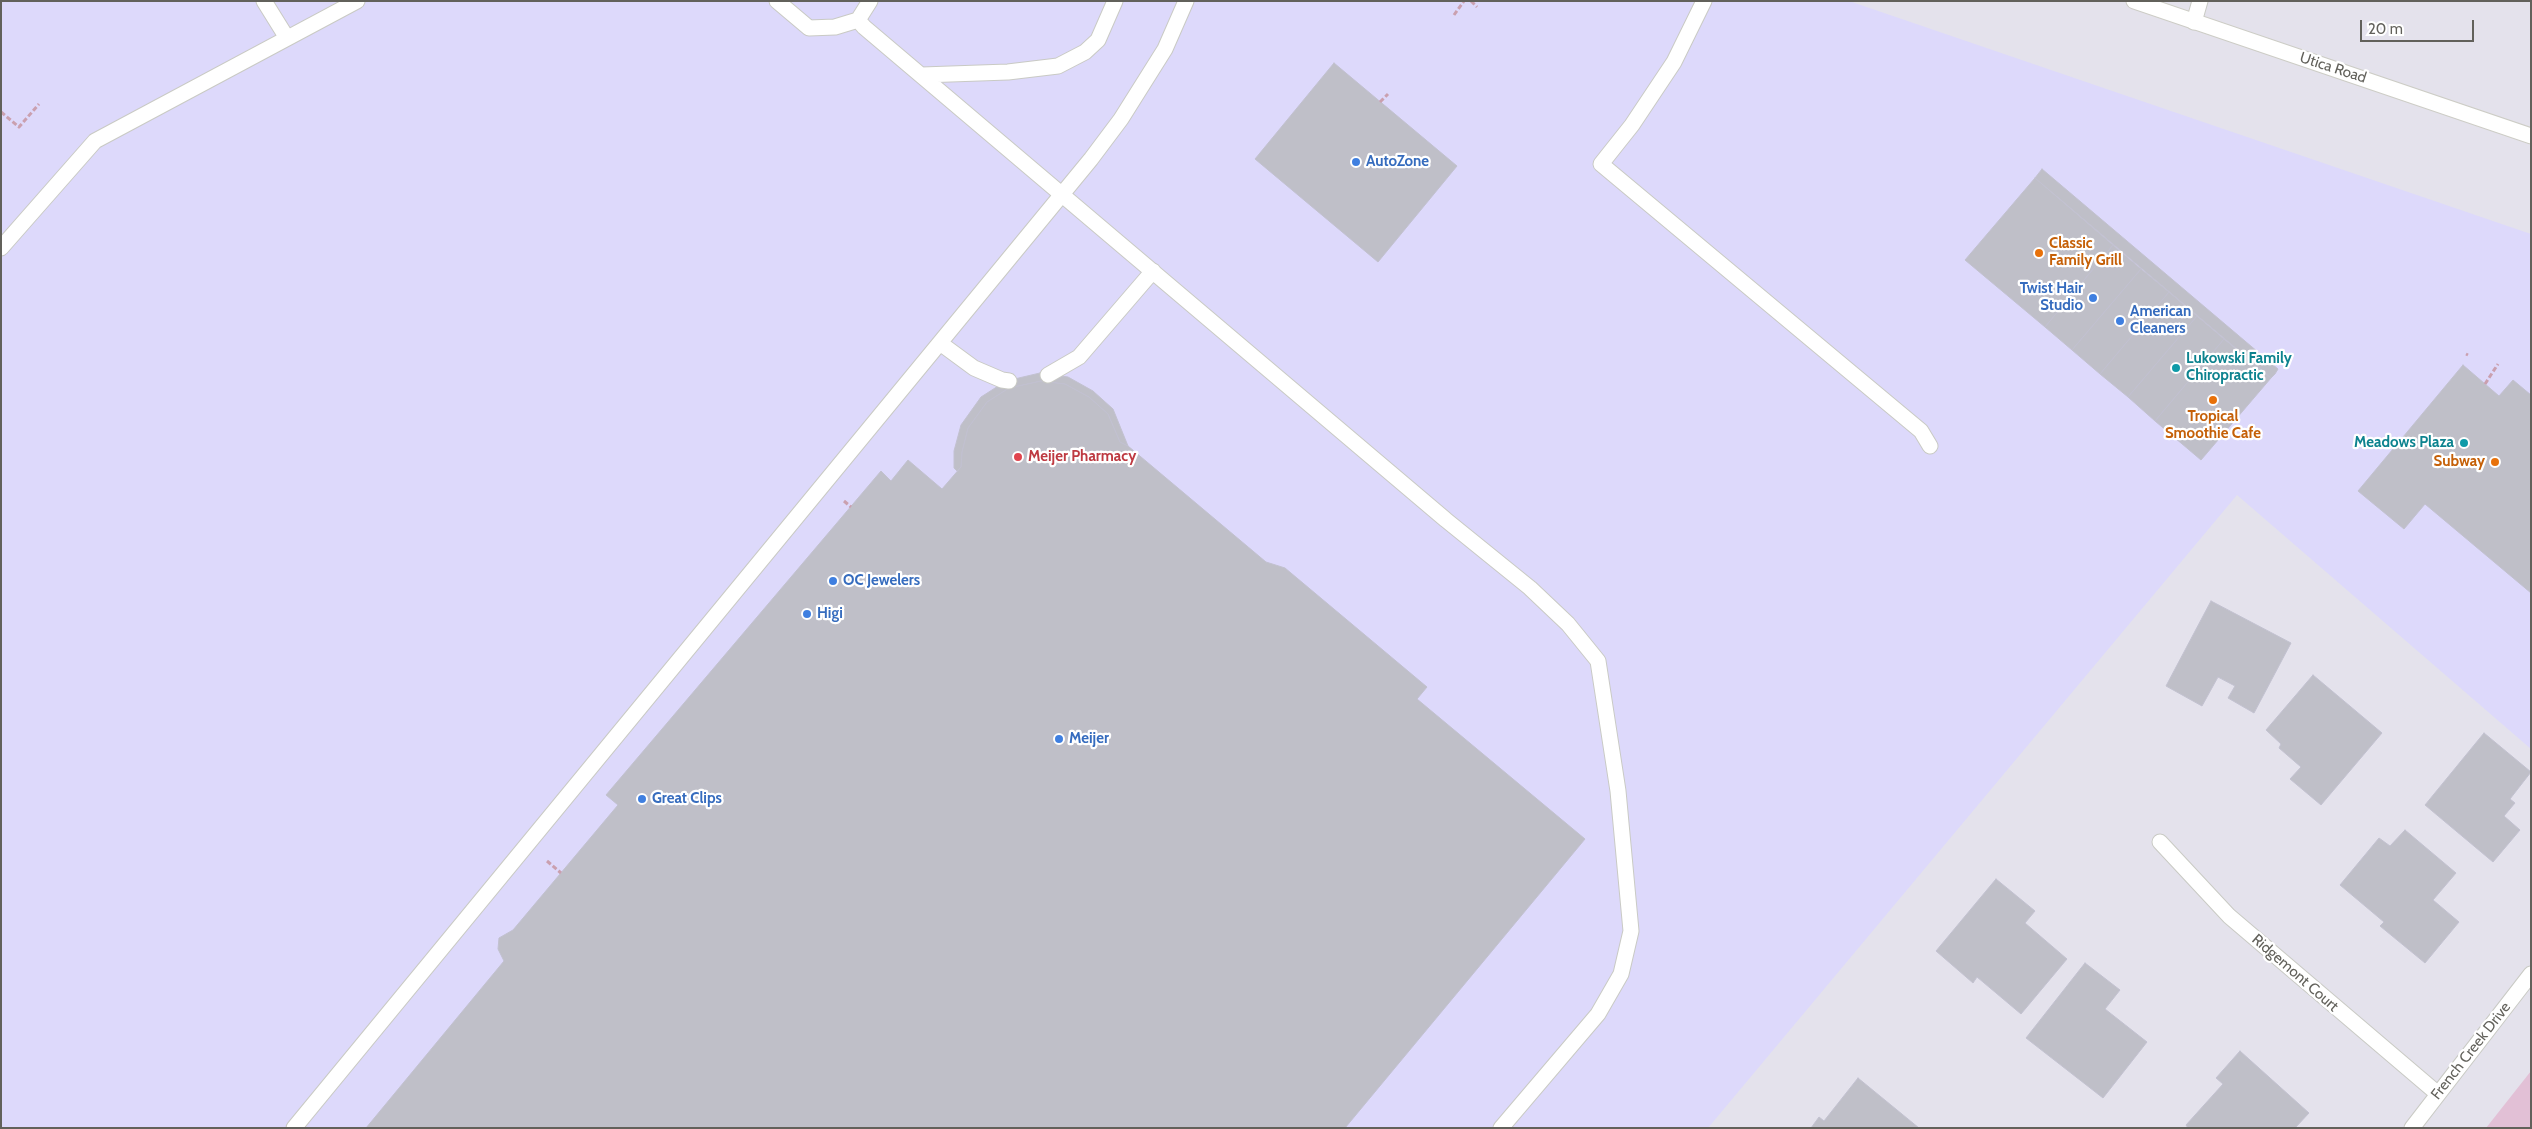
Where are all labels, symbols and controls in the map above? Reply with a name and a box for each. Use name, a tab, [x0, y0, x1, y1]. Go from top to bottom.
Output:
scale bar	[2362, 10, 2476, 42]
text: 20 m	[2368, 20, 2403, 38]
street label: Utica Road	[2297, 49, 2369, 87]
place label: AutoZone	[1366, 153, 1429, 171]
marker: AutoZone	[1350, 156, 1362, 168]
place label: Classic Family Grill	[2049, 235, 2122, 270]
marker: Classic Family Grill	[2033, 247, 2045, 259]
place label: Twist Hair Studio	[2020, 280, 2083, 315]
marker: Twist Hair Studio	[2087, 292, 2099, 304]
place label: American Cleaners	[2130, 303, 2191, 338]
marker: American Cleaners	[2114, 315, 2126, 327]
place label: Lukowski Family Chiropractic	[2186, 350, 2292, 385]
marker: Lukowski Family Chiropractic	[2170, 362, 2182, 374]
marker: Tropical Smoothie Cafe	[2207, 394, 2219, 406]
place label: Tropical Smoothie Cafe	[2165, 408, 2261, 443]
place label: Meadows Plaza	[2354, 434, 2454, 452]
marker: Meadows Plaza	[2458, 437, 2470, 449]
place label: Meijer Pharmacy	[1028, 448, 1136, 466]
marker: Meijer Pharmacy	[1012, 451, 1024, 463]
place label: Subway	[2434, 453, 2485, 471]
marker: Subway	[2489, 456, 2501, 468]
place label: OC Jewelers	[843, 572, 920, 590]
marker: OC Jewelers	[827, 575, 839, 587]
place label: Higi	[817, 605, 843, 623]
marker: Higi	[801, 608, 813, 620]
place label: Meijer	[1069, 730, 1109, 748]
marker: Meijer	[1053, 733, 1065, 745]
place label: Great Clips	[652, 790, 722, 808]
marker: Great Clips	[636, 793, 648, 805]
street label: Ridgemont Court	[2248, 931, 2342, 1015]
street label: French Creek Drive	[2427, 999, 2515, 1103]

